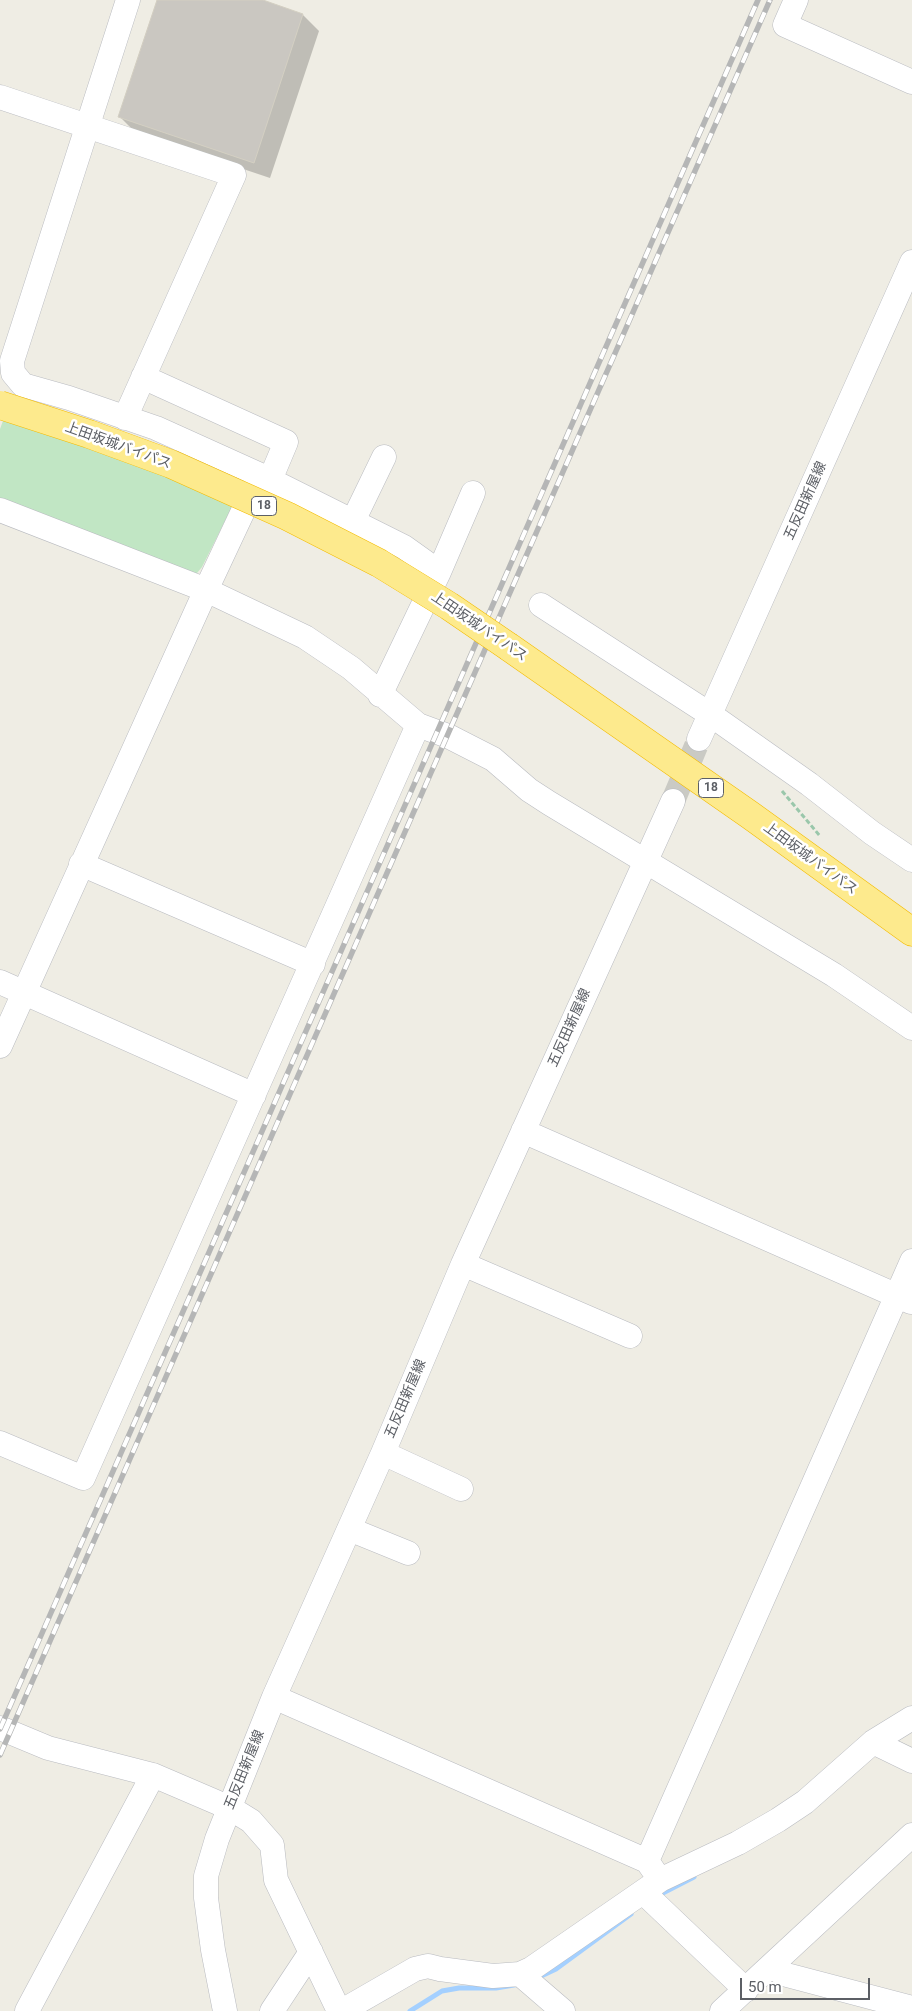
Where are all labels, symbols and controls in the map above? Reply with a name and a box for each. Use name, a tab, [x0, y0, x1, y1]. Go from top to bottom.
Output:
street label: 上田坂城バイパス	[63, 419, 173, 473]
street label: 五反田新屋線	[781, 459, 831, 543]
road number: 18	[252, 496, 276, 516]
street label: 上田坂城バイパス	[428, 589, 530, 665]
road number: 18	[698, 778, 724, 798]
street label: 上田坂城バイパス	[760, 819, 860, 899]
street label: 五反田新屋線	[545, 986, 595, 1070]
street label: 五反田新屋線	[382, 1357, 430, 1441]
street label: 五反田新屋線	[221, 1728, 269, 1812]
scale bar	[742, 1968, 872, 2000]
text: 50 m	[748, 1978, 782, 1996]

